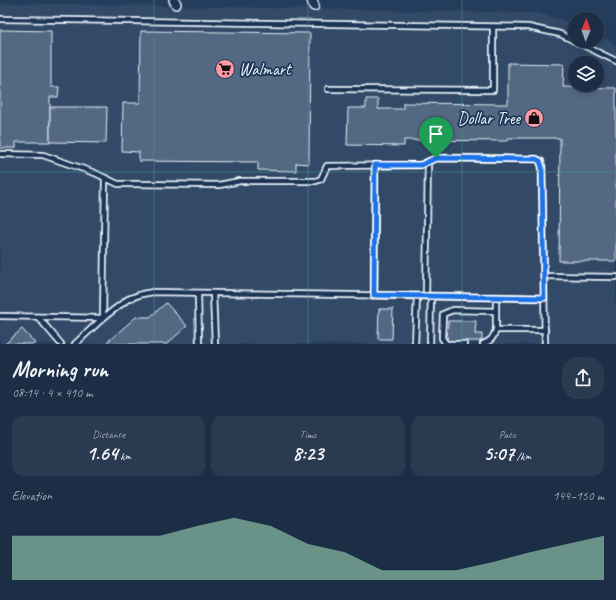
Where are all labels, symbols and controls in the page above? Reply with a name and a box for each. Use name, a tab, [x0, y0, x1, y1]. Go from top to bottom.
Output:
north arrow	[568, 12, 604, 48]
map controls	[568, 12, 604, 92]
button: layers	[568, 56, 604, 92]
supermarket icon: Walmart	[214, 58, 236, 80]
place label: Walmart	[239, 59, 293, 80]
shop icon: Dollar Tree	[523, 107, 545, 129]
place label: Dollar Tree	[458, 108, 521, 129]
pin	[419, 117, 453, 158]
icon: arrive	[425, 123, 447, 145]
text: Morning run	[12, 356, 108, 384]
button: share	[562, 357, 604, 399]
text: 08:14 · 4 × 410 m	[12, 385, 93, 401]
text: Distance	[92, 427, 125, 441]
text: Time	[300, 427, 316, 441]
text: Pace	[499, 427, 516, 441]
text: 1.64	[86, 441, 118, 466]
text: 8:23	[293, 441, 323, 466]
text: 5:07	[484, 441, 514, 466]
text: km	[118, 449, 131, 463]
text: /km	[514, 449, 531, 463]
text: Elevation	[12, 488, 52, 504]
text: 144–150 m	[553, 488, 604, 504]

